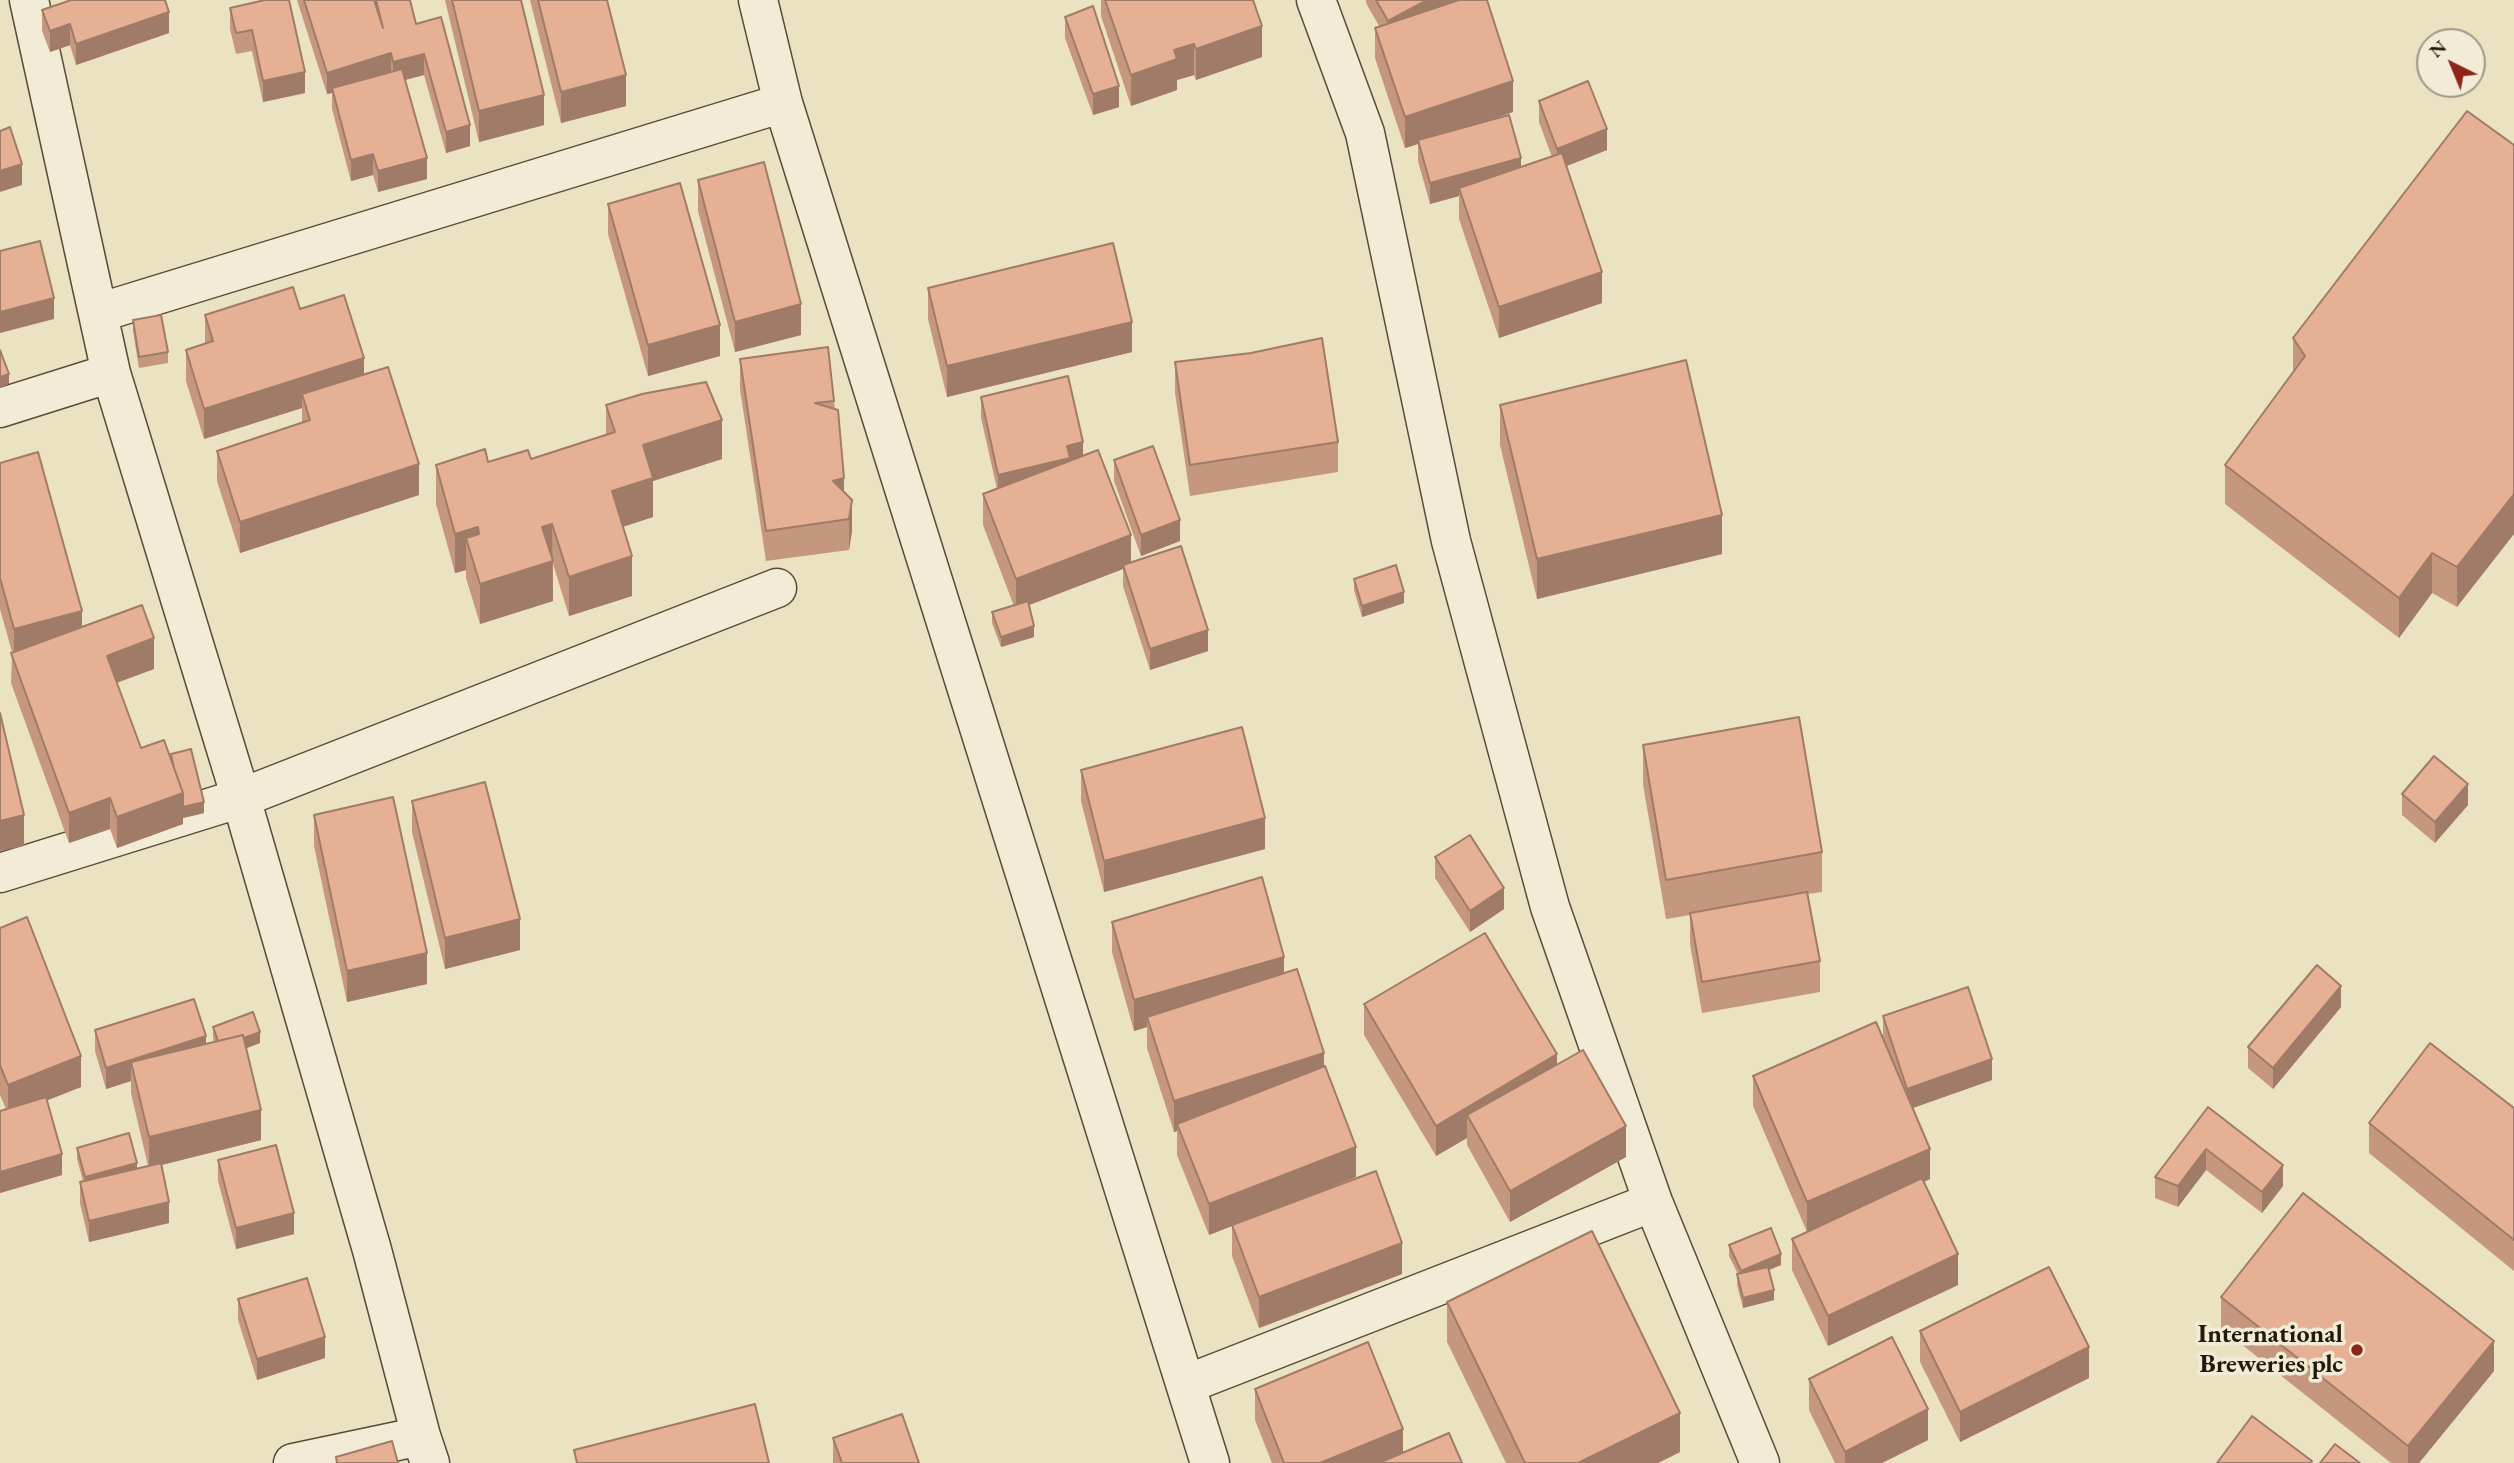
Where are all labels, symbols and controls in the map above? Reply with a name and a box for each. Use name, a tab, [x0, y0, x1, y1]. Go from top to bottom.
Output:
north arrow	[2416, 28, 2486, 98]
text: N	[2424, 34, 2452, 63]
place label: International Breweries plc	[2198, 1319, 2343, 1380]
marker: International Breweries plc	[2349, 1342, 2365, 1358]

